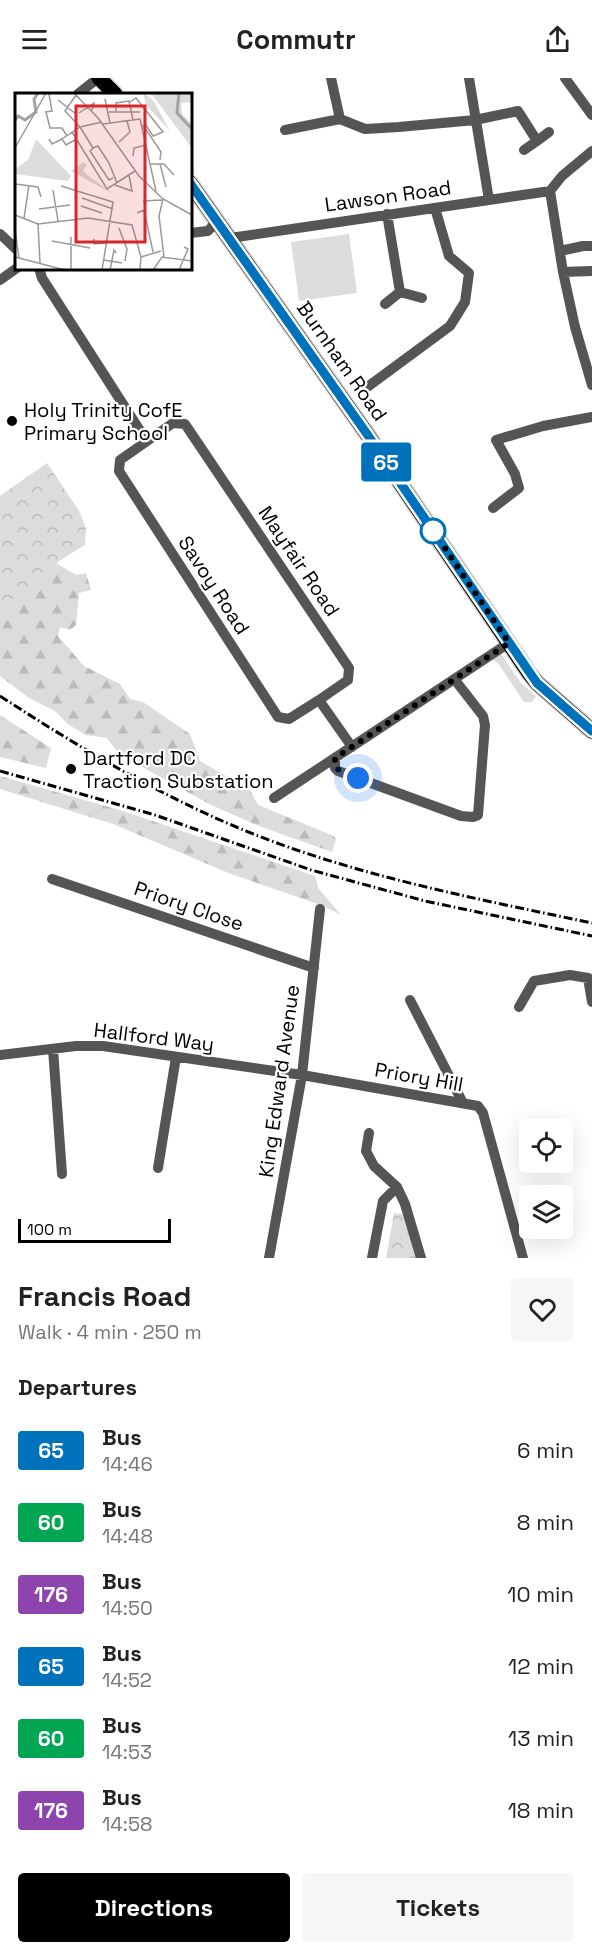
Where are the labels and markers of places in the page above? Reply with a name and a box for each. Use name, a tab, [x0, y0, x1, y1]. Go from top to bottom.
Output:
place label: Holy Trinity CofE Primary School	[24, 397, 183, 446]
marker: Holy Trinity CofE Primary School	[5, 414, 19, 428]
unlabelled marker	[420, 518, 446, 544]
place label: Dartford DC Traction Substation	[83, 745, 274, 794]
marker: Dartford DC Traction Substation	[64, 762, 78, 776]

